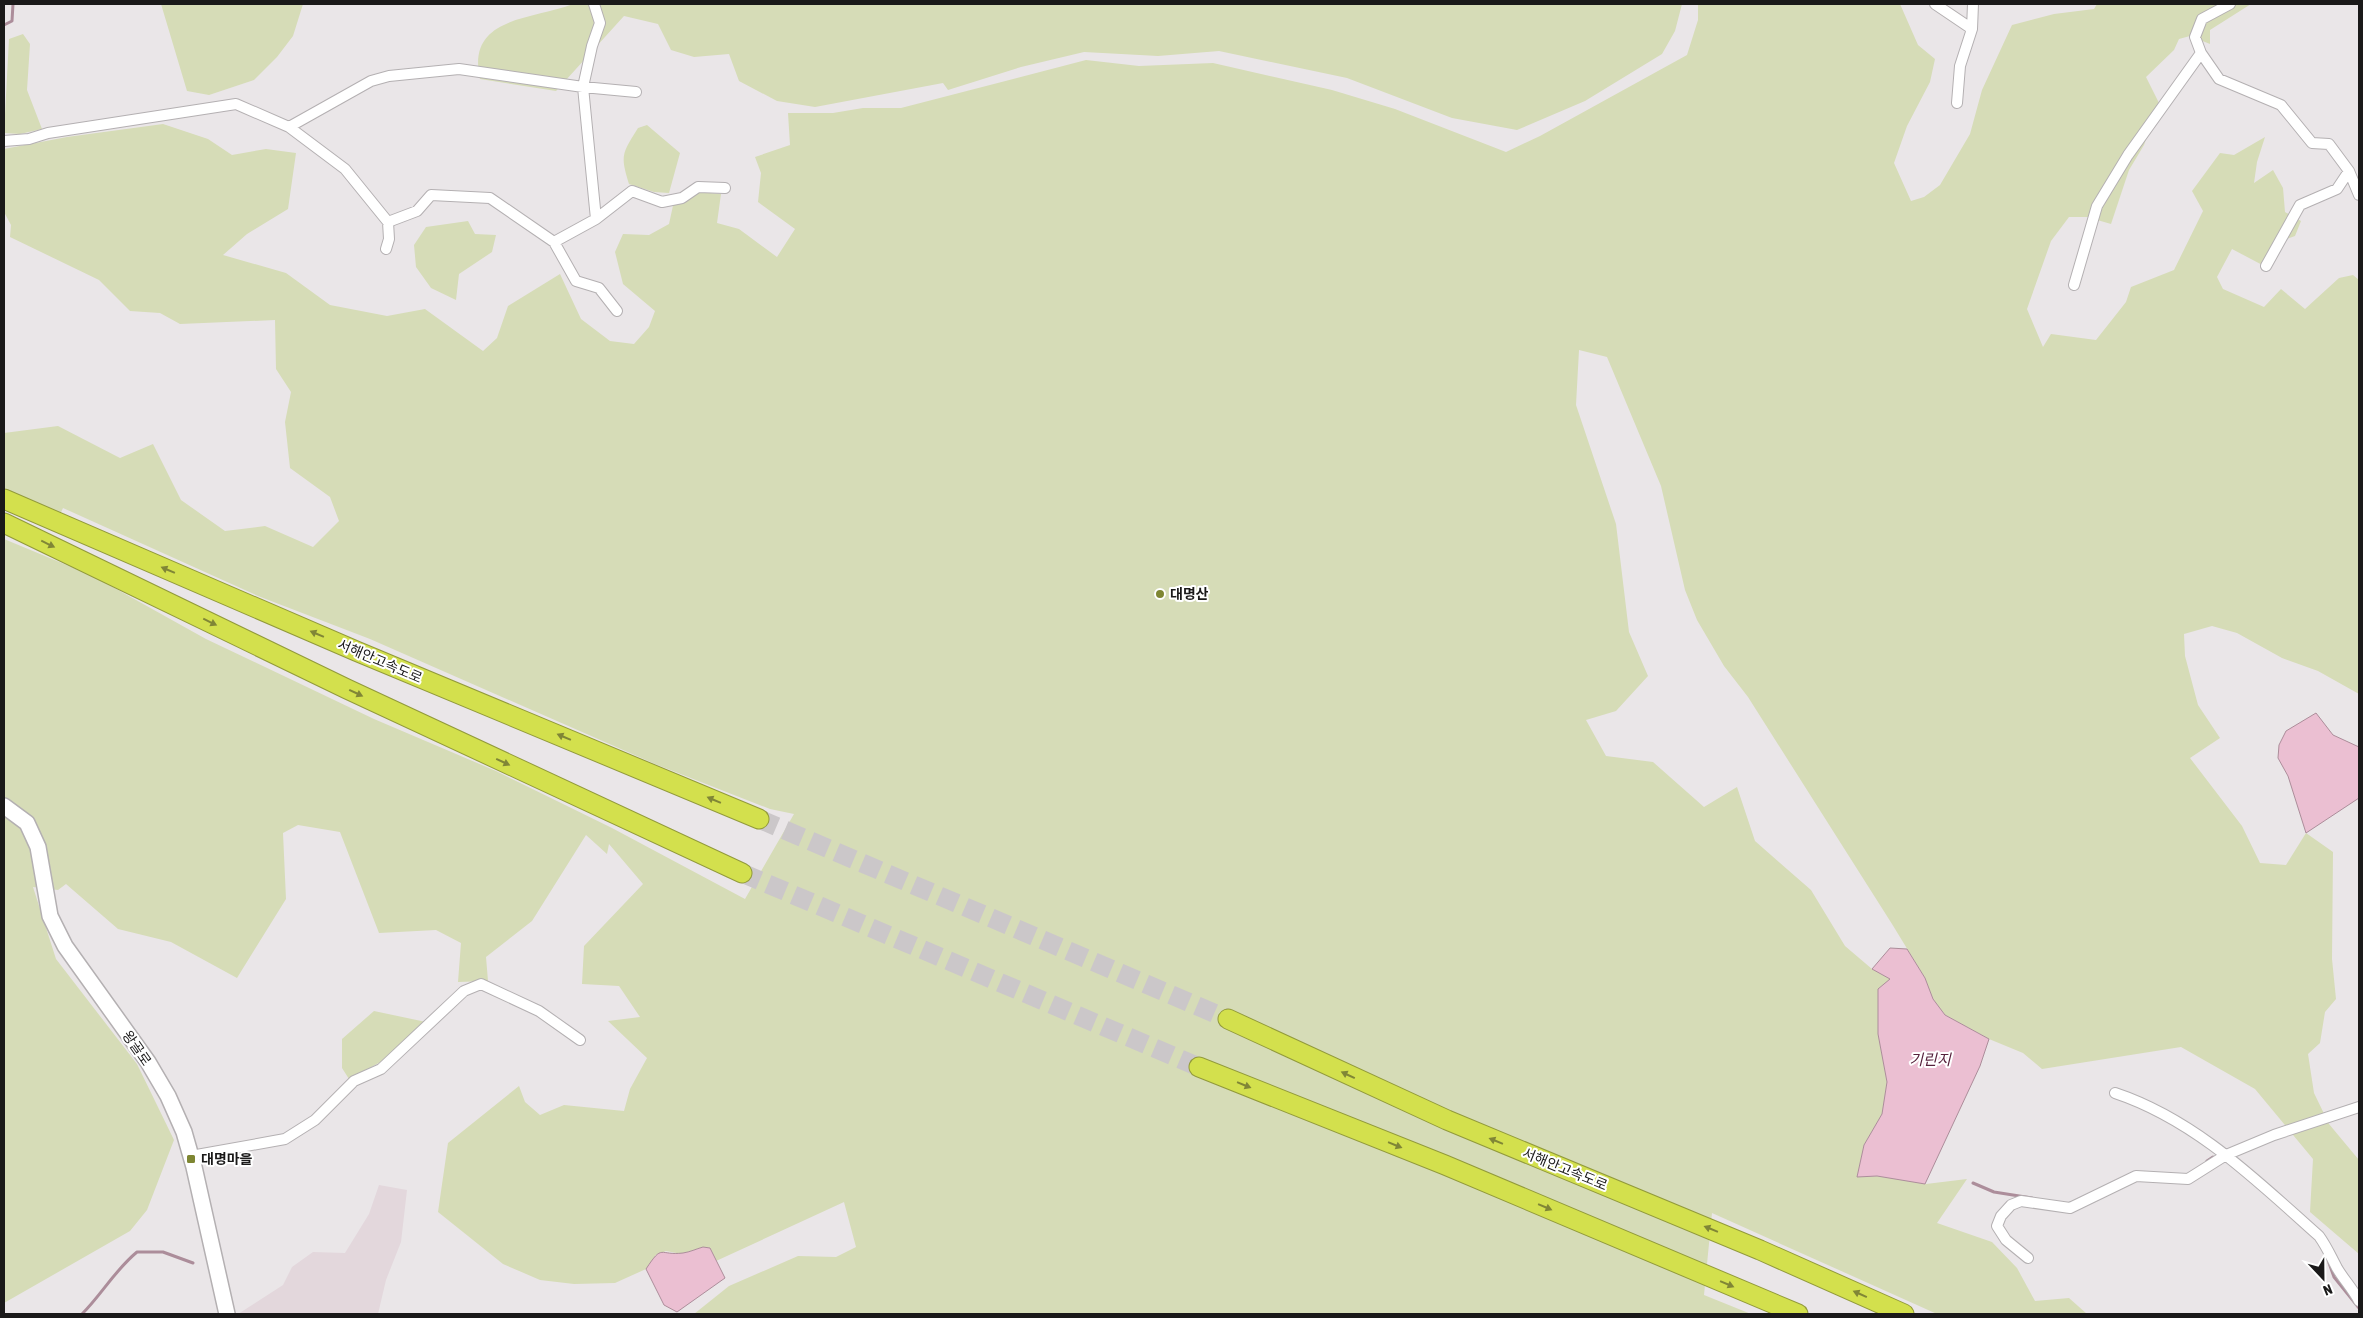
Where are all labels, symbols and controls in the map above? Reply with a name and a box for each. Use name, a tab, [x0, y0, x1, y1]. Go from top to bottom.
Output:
one-way arrow	[41, 540, 55, 548]
one-way arrow	[161, 565, 175, 573]
place label: 대명산	[1170, 586, 1209, 602]
marker: 대명산	[1154, 588, 1166, 600]
one-way arrow	[203, 619, 217, 627]
one-way arrow	[309, 630, 324, 638]
street label: 서해안고속도로	[335, 636, 425, 686]
one-way arrow	[349, 689, 363, 697]
one-way arrow	[557, 733, 571, 741]
one-way arrow	[496, 758, 510, 766]
one-way arrow	[707, 795, 721, 803]
street label: 왕골로	[119, 1028, 155, 1069]
water label: 기린지	[1909, 1051, 1952, 1068]
one-way arrow	[1340, 1070, 1355, 1079]
one-way arrow	[1237, 1081, 1252, 1089]
one-way arrow	[1489, 1136, 1503, 1144]
one-way arrow	[1388, 1141, 1403, 1149]
street label: 서해안고속도로	[1520, 1145, 1610, 1193]
place label: 대명마을	[201, 1151, 253, 1167]
marker: 대명마을	[185, 1153, 197, 1165]
one-way arrow	[1538, 1204, 1552, 1212]
one-way arrow	[1704, 1225, 1718, 1233]
north arrow	[2298, 1253, 2348, 1303]
one-way arrow	[1720, 1281, 1734, 1289]
text: N	[2321, 1281, 2335, 1299]
one-way arrow	[1853, 1290, 1867, 1298]

